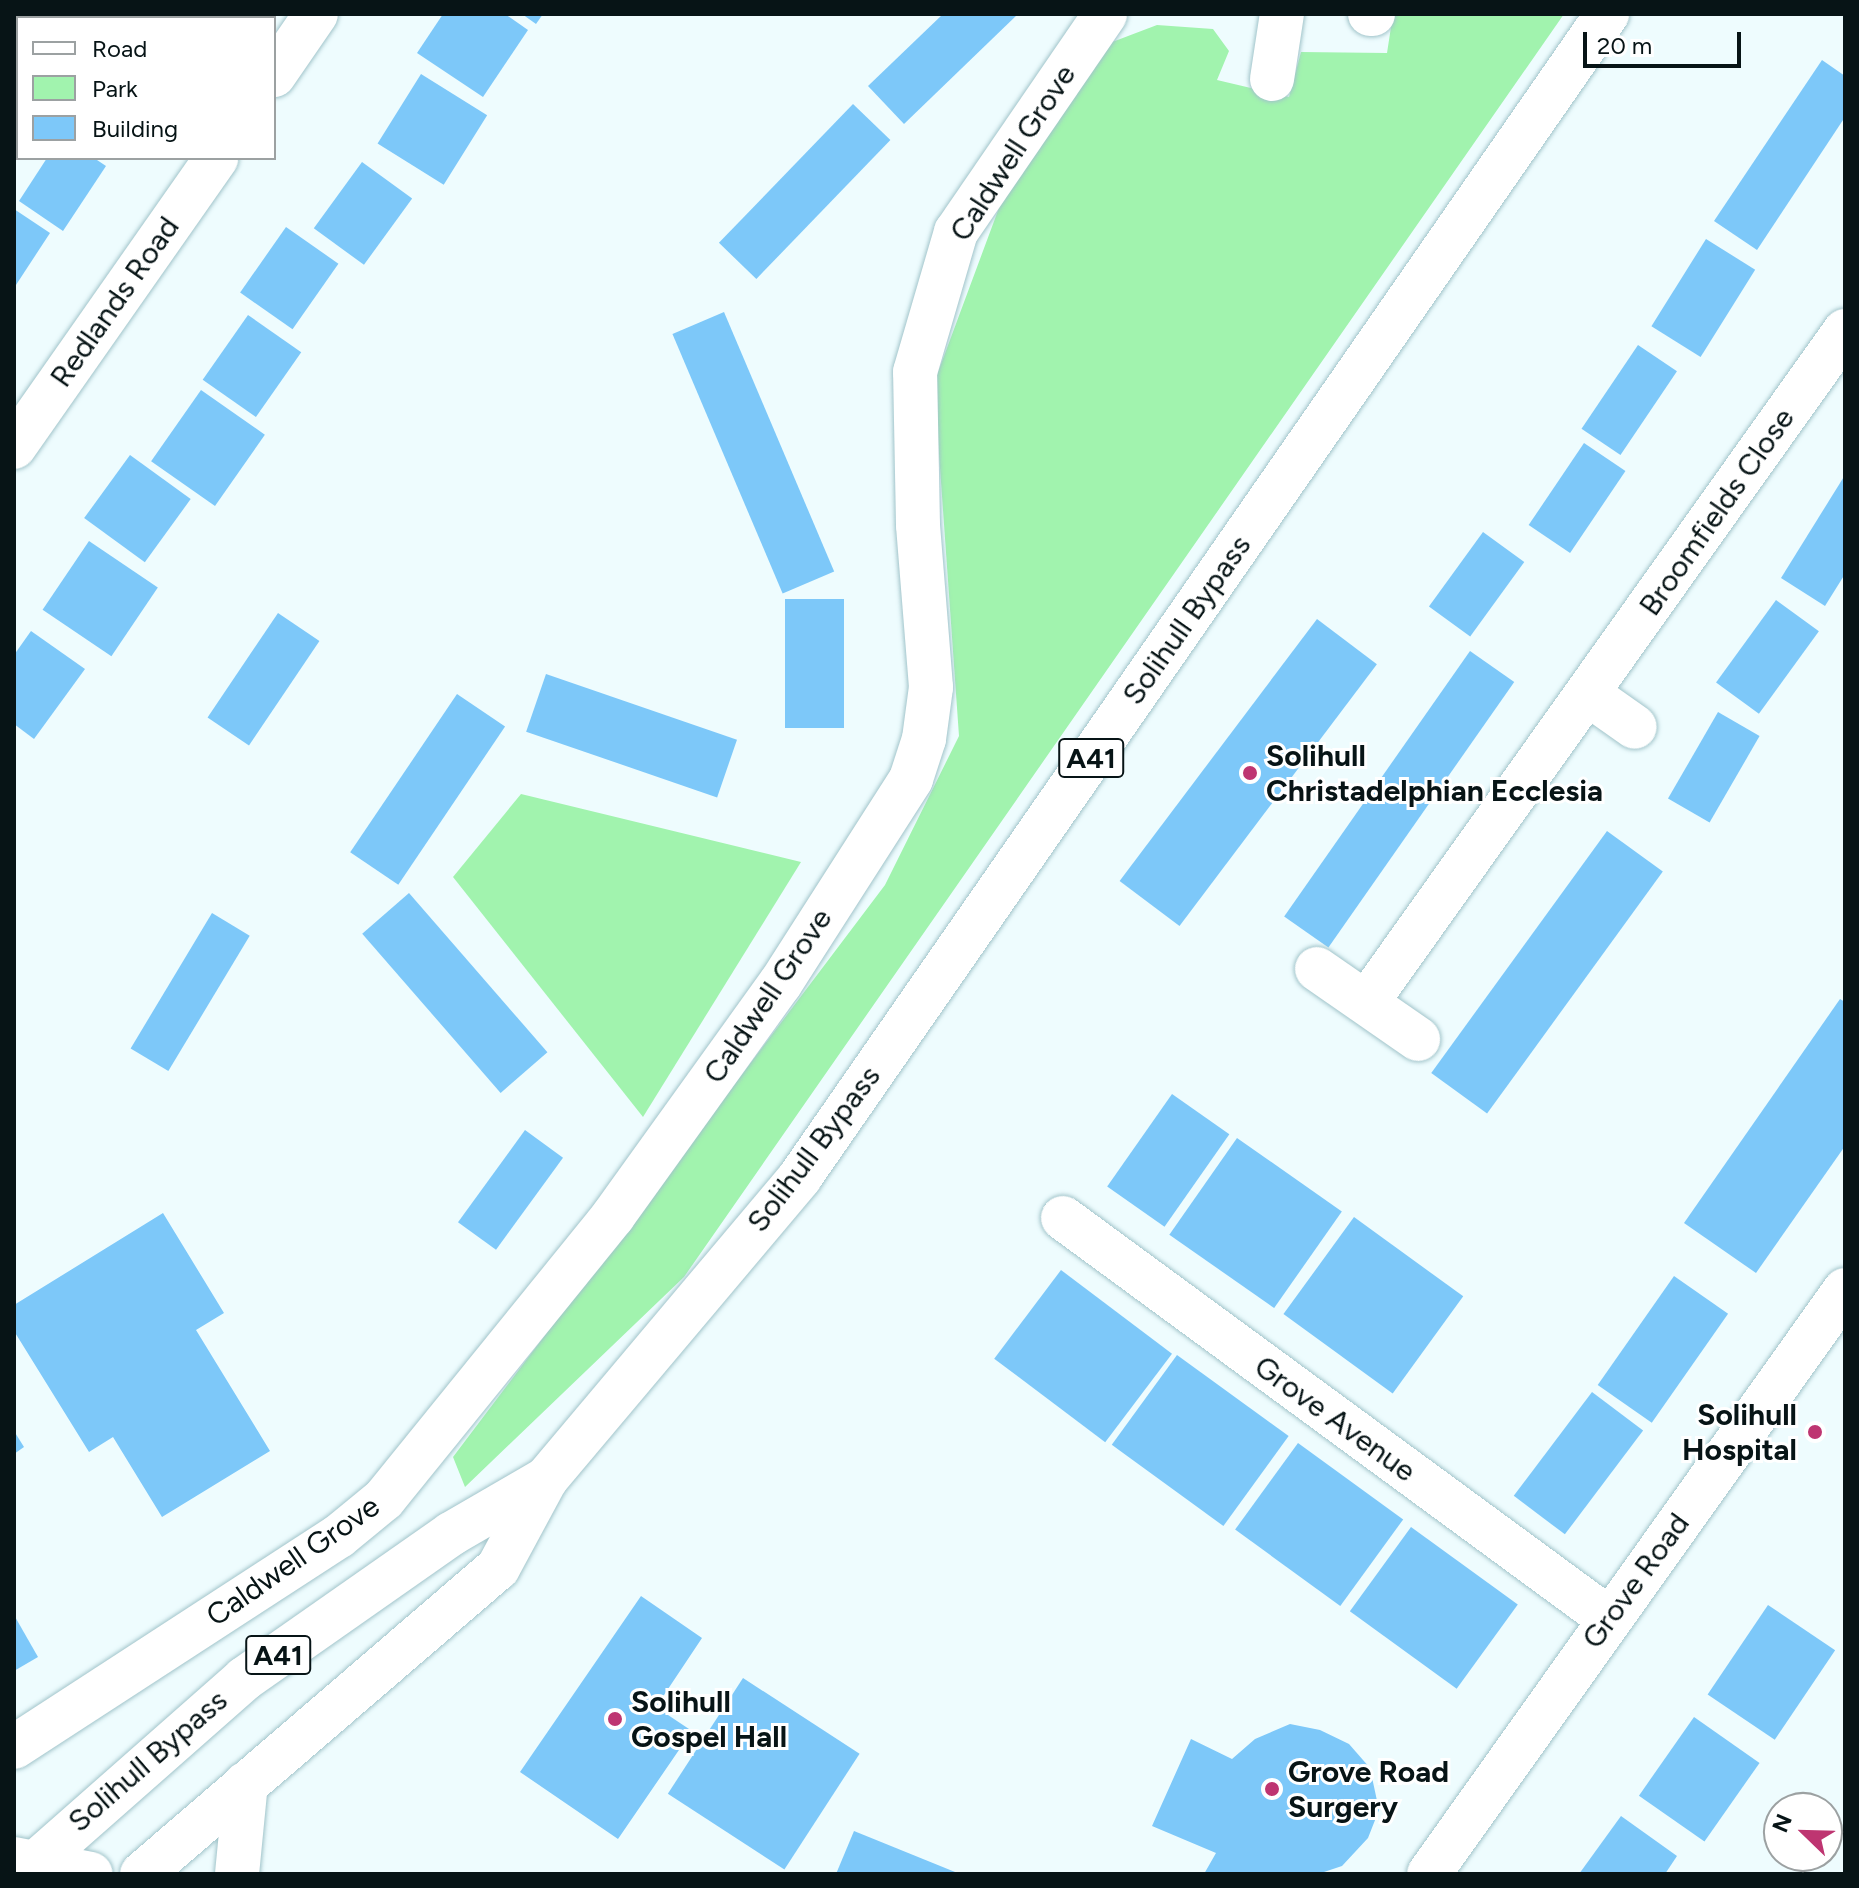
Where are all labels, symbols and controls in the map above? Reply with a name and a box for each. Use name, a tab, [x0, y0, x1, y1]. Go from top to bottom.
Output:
legend	[16, 16, 276, 160]
scale bar	[1587, 16, 1745, 66]
text: 20 m	[1597, 31, 1652, 60]
text: Road	[92, 34, 147, 63]
street label: Caldwell Grove	[943, 58, 1083, 248]
text: Park	[92, 74, 138, 103]
text: Building	[92, 114, 178, 143]
street label: Redlands Road	[43, 210, 187, 394]
street label: Broomfields Close	[1632, 401, 1802, 623]
street label: Solihull Bypass	[1115, 528, 1259, 712]
road number: A41	[1057, 734, 1125, 782]
place label: Solihull Christadelphian Ecclesia	[1266, 738, 1603, 808]
marker: Solihull Christadelphian Ecclesia	[1241, 764, 1259, 782]
street label: Caldwell Grove	[696, 902, 840, 1090]
street label: Solihull Bypass	[740, 1059, 888, 1239]
street label: Grove Avenue	[1247, 1348, 1423, 1490]
place label: Solihull Hospital	[1682, 1397, 1797, 1468]
marker: Solihull Hospital	[1804, 1421, 1826, 1443]
street label: Caldwell Grove	[200, 1488, 386, 1634]
street label: Grove Road	[1575, 1506, 1697, 1656]
road number: A41	[244, 1631, 312, 1679]
street label: Solihull Bypass	[61, 1682, 235, 1840]
place label: Solihull Gospel Hall	[631, 1684, 787, 1754]
marker: Solihull Gospel Hall	[606, 1710, 624, 1728]
place label: Grove Road Surgery	[1288, 1754, 1449, 1824]
marker: Grove Road Surgery	[1263, 1780, 1281, 1798]
north arrow	[1763, 1792, 1843, 1872]
text: N	[1767, 1810, 1798, 1836]

